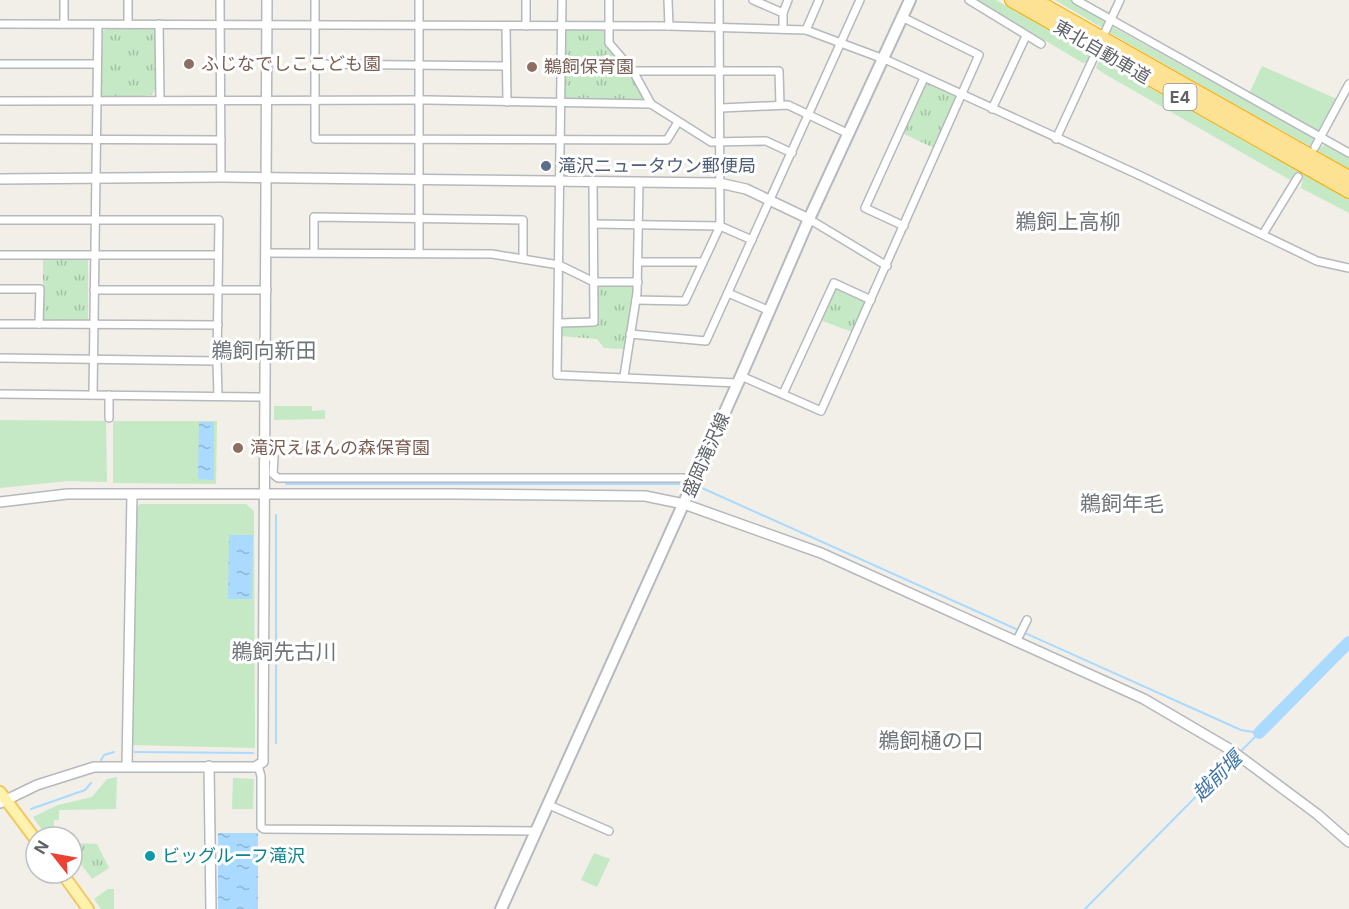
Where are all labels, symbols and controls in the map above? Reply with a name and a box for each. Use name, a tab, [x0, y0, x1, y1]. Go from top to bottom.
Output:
street label: 東北自動車道	[1050, 15, 1154, 88]
place label: ふじなでしここども園	[201, 53, 381, 74]
place label: 鵜飼保育園	[544, 56, 634, 77]
marker: ふじなでしここども園	[182, 57, 196, 71]
marker: 鵜飼保育園	[525, 60, 539, 74]
road number: E4	[1164, 84, 1196, 110]
place label: 滝沢ニュータウン郵便局	[558, 155, 756, 176]
marker: 滝沢ニュータウン郵便局	[539, 159, 553, 173]
district label: 鵜飼上高柳	[1016, 209, 1121, 234]
district label: 鵜飼向新田	[212, 338, 317, 363]
street label: 盛岡滝沢線	[678, 409, 733, 500]
place label: 滝沢えほんの森保育園	[250, 437, 430, 458]
marker: 滝沢えほんの森保育園	[231, 441, 245, 455]
district label: 鵜飼年毛	[1080, 491, 1164, 516]
district label: 鵜飼先古川	[232, 639, 337, 664]
district label: 鵜飼樋の口	[879, 728, 984, 753]
water label: 越前堰	[1187, 743, 1250, 806]
north arrow	[24, 825, 84, 885]
text: N	[29, 837, 53, 858]
place label: ビッグルーフ滝沢	[162, 845, 305, 866]
marker: ビッグルーフ滝沢	[143, 849, 157, 863]

